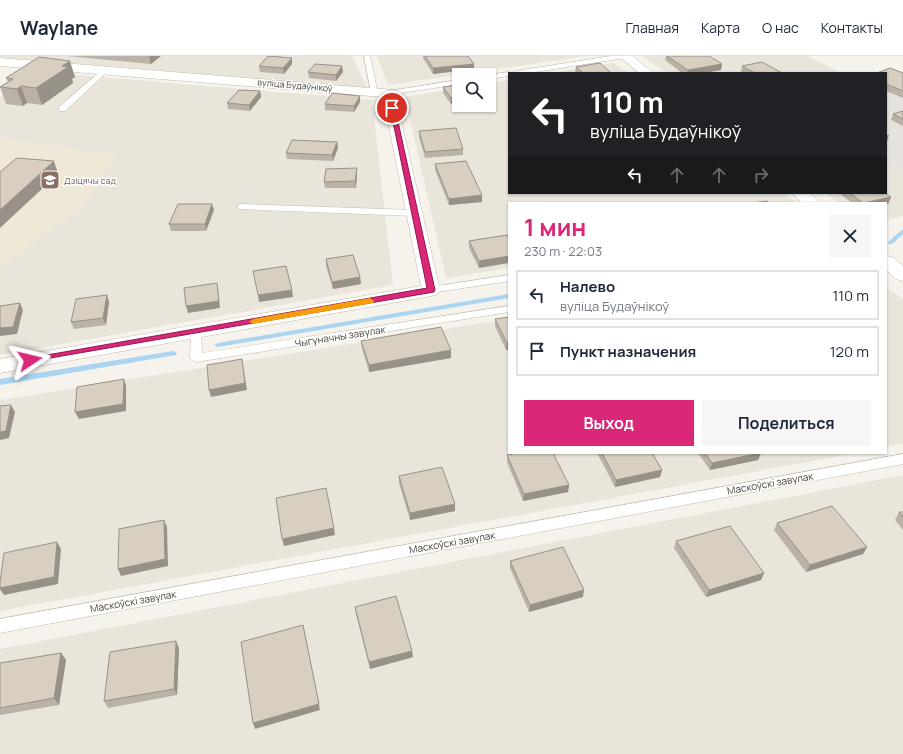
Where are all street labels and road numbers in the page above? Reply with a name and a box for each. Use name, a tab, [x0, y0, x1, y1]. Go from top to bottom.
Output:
street label: вуліца Будаўнікоў	[257, 75, 333, 95]
street label: Чыгуначны завулак	[294, 322, 387, 350]
street label: Маскоўскі завулак	[726, 468, 815, 497]
street label: Маскоўскі завулак	[408, 527, 497, 556]
street label: Маскоўскі завулак	[89, 586, 178, 615]

